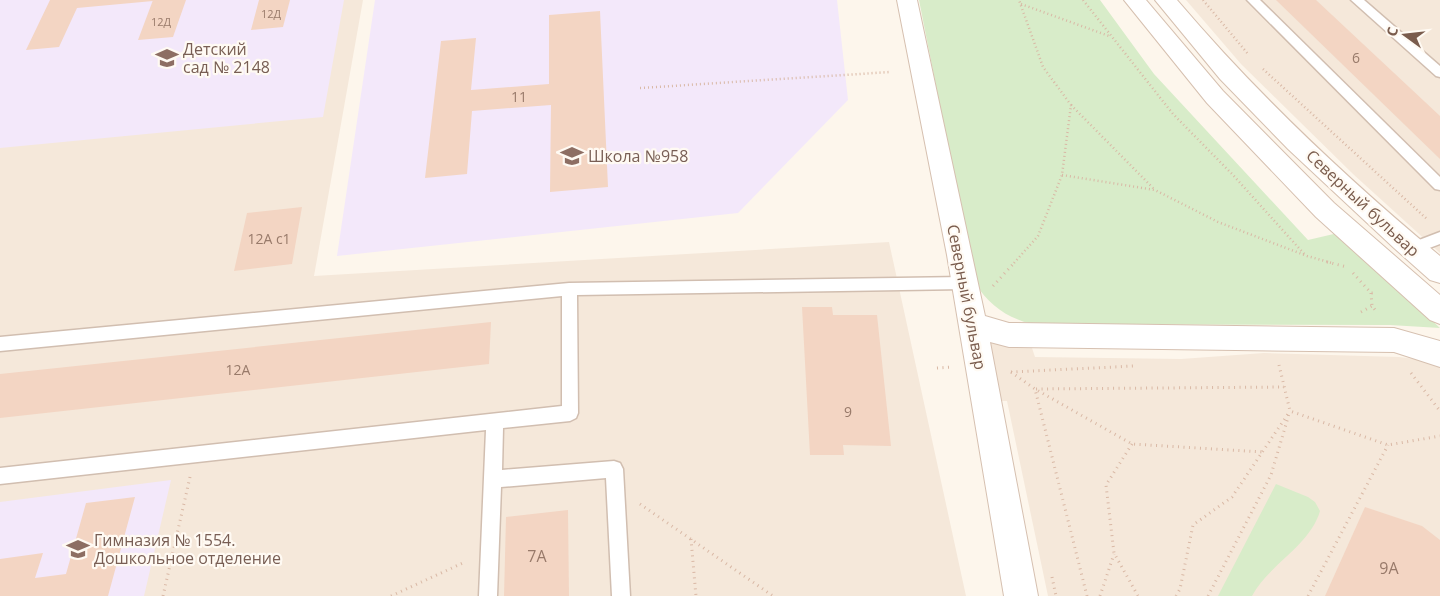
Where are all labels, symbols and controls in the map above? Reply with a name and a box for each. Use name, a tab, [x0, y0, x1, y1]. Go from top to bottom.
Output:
house number: 12Д	[261, 6, 282, 21]
north arrow	[1380, 10, 1430, 60]
house number: 12Д	[151, 14, 172, 29]
text: С	[1382, 25, 1402, 38]
place label: Детский сад № 2148	[183, 38, 270, 78]
school or university icon: Детский сад № 2148	[154, 45, 180, 71]
house number: 6	[1352, 48, 1360, 67]
house number: 11	[511, 87, 527, 106]
school or university icon: Школа №958	[559, 143, 585, 169]
place label: Школа №958	[588, 145, 688, 167]
street label: Северный бульвар	[1301, 145, 1425, 261]
street label: Северный бульвар	[942, 222, 992, 372]
house number: 12А с1	[247, 229, 291, 248]
house number: 12А	[226, 360, 251, 379]
house number: 9	[844, 402, 852, 421]
place label: Гимназия № 1554. Дошкольное отделение	[94, 529, 281, 569]
school or university icon: Гимназия № 1554. Дошкольное отделение	[65, 536, 91, 562]
house number: 7А	[527, 545, 548, 567]
house number: 9А	[1379, 557, 1400, 579]

